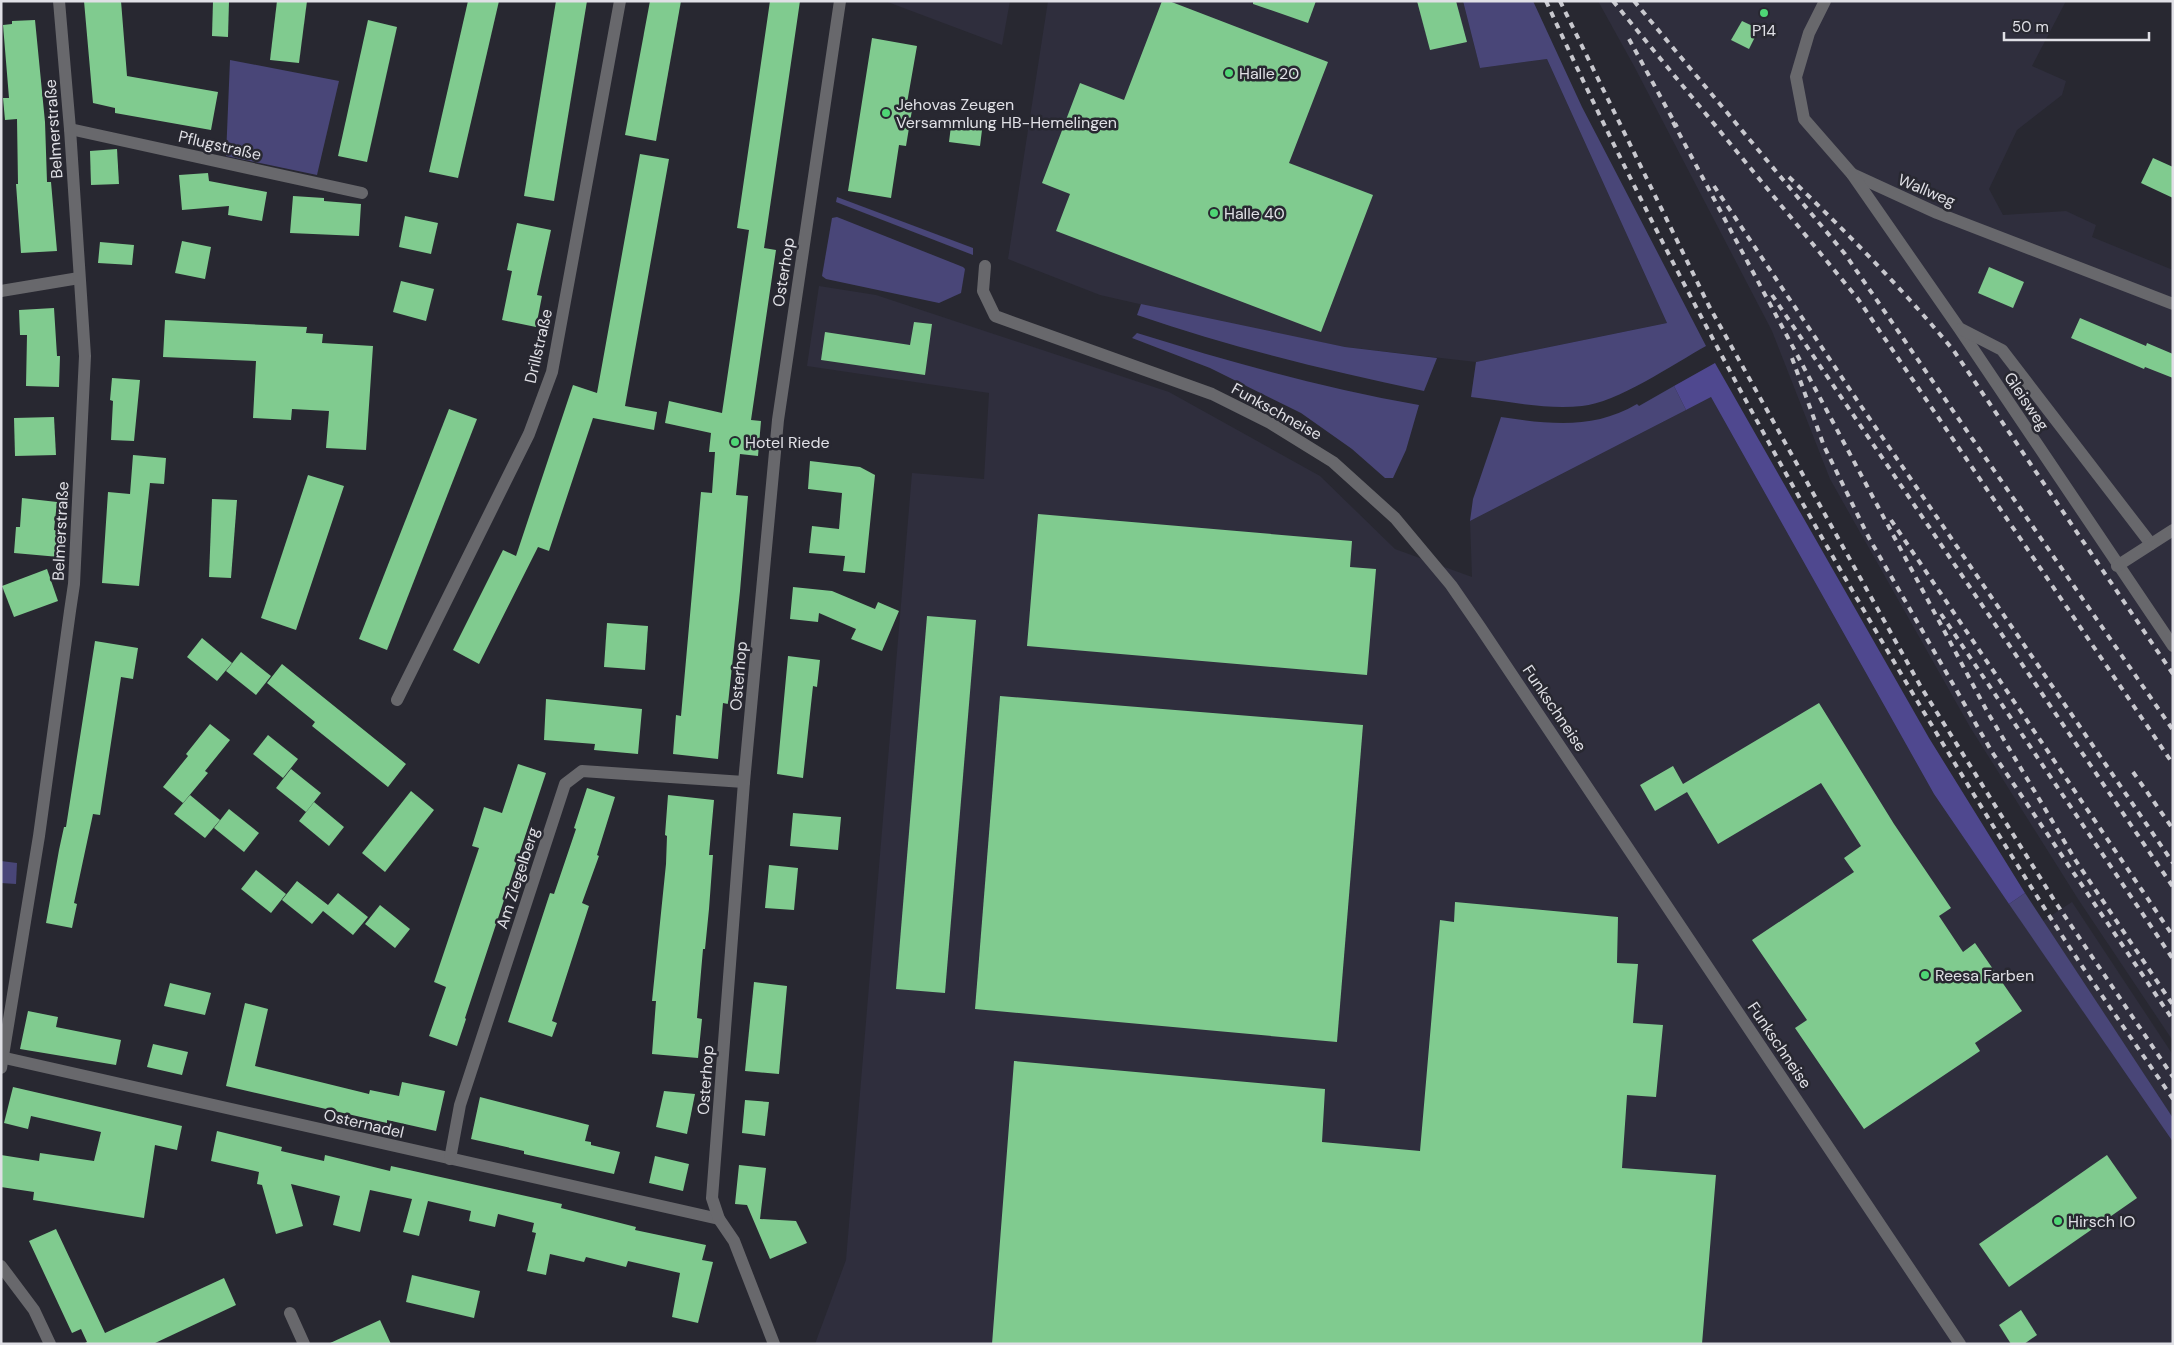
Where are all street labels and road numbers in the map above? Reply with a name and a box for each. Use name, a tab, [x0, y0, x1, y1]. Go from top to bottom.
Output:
street label: Belmerstraße	[40, 79, 67, 179]
street label: Pflugstraße	[176, 126, 263, 165]
street label: Wallweg	[1895, 169, 1959, 212]
street label: Osterhop	[768, 236, 799, 308]
street label: Drillstraße	[520, 307, 557, 385]
street label: Gleisweg	[1999, 368, 2054, 435]
street label: Funkschneise	[1228, 378, 1326, 445]
street label: Belmerstraße	[47, 481, 74, 581]
street label: Osterhop	[725, 640, 752, 712]
street label: Funkschneise	[1518, 661, 1591, 756]
street label: Am Ziegelberg	[491, 825, 544, 932]
street label: Funkschneise	[1743, 998, 1816, 1093]
street label: Osterhop	[693, 1044, 718, 1116]
street label: Osternadel	[322, 1104, 406, 1143]

